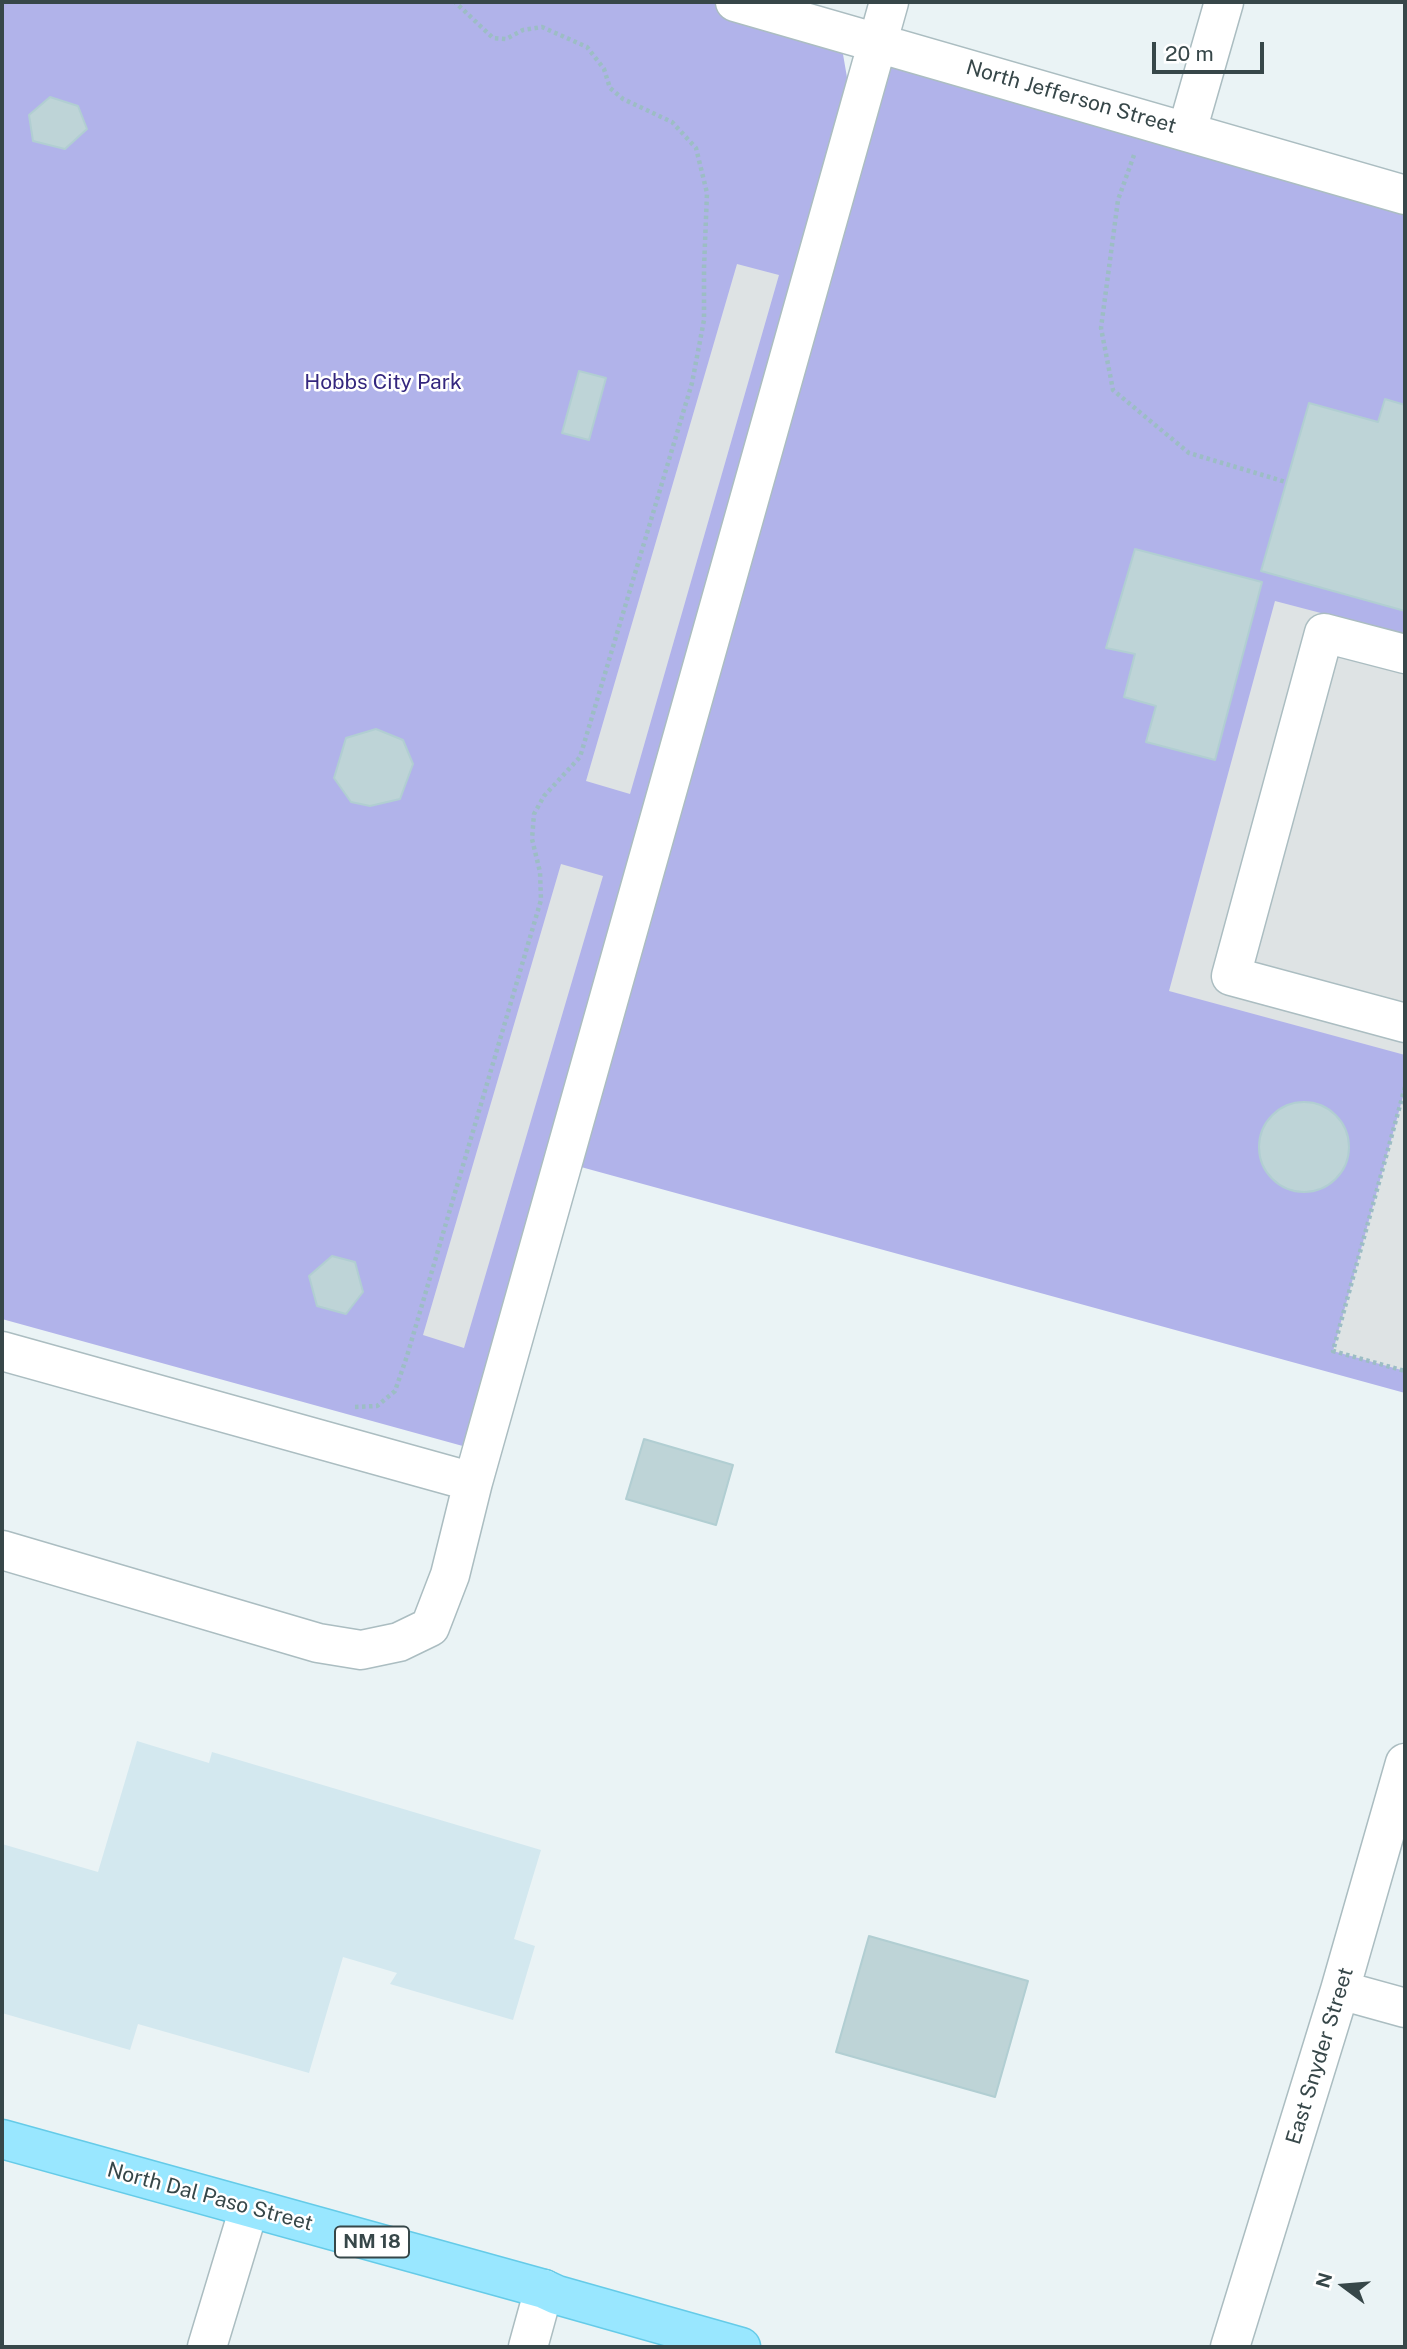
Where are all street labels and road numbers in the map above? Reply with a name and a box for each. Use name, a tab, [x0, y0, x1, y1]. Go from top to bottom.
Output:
street label: North Jefferson Street	[963, 55, 1179, 139]
street label: East Snyder Street	[1281, 1964, 1359, 2148]
street label: North Dal Paso Street	[104, 2157, 316, 2237]
road number: NM 18	[335, 2226, 409, 2258]

